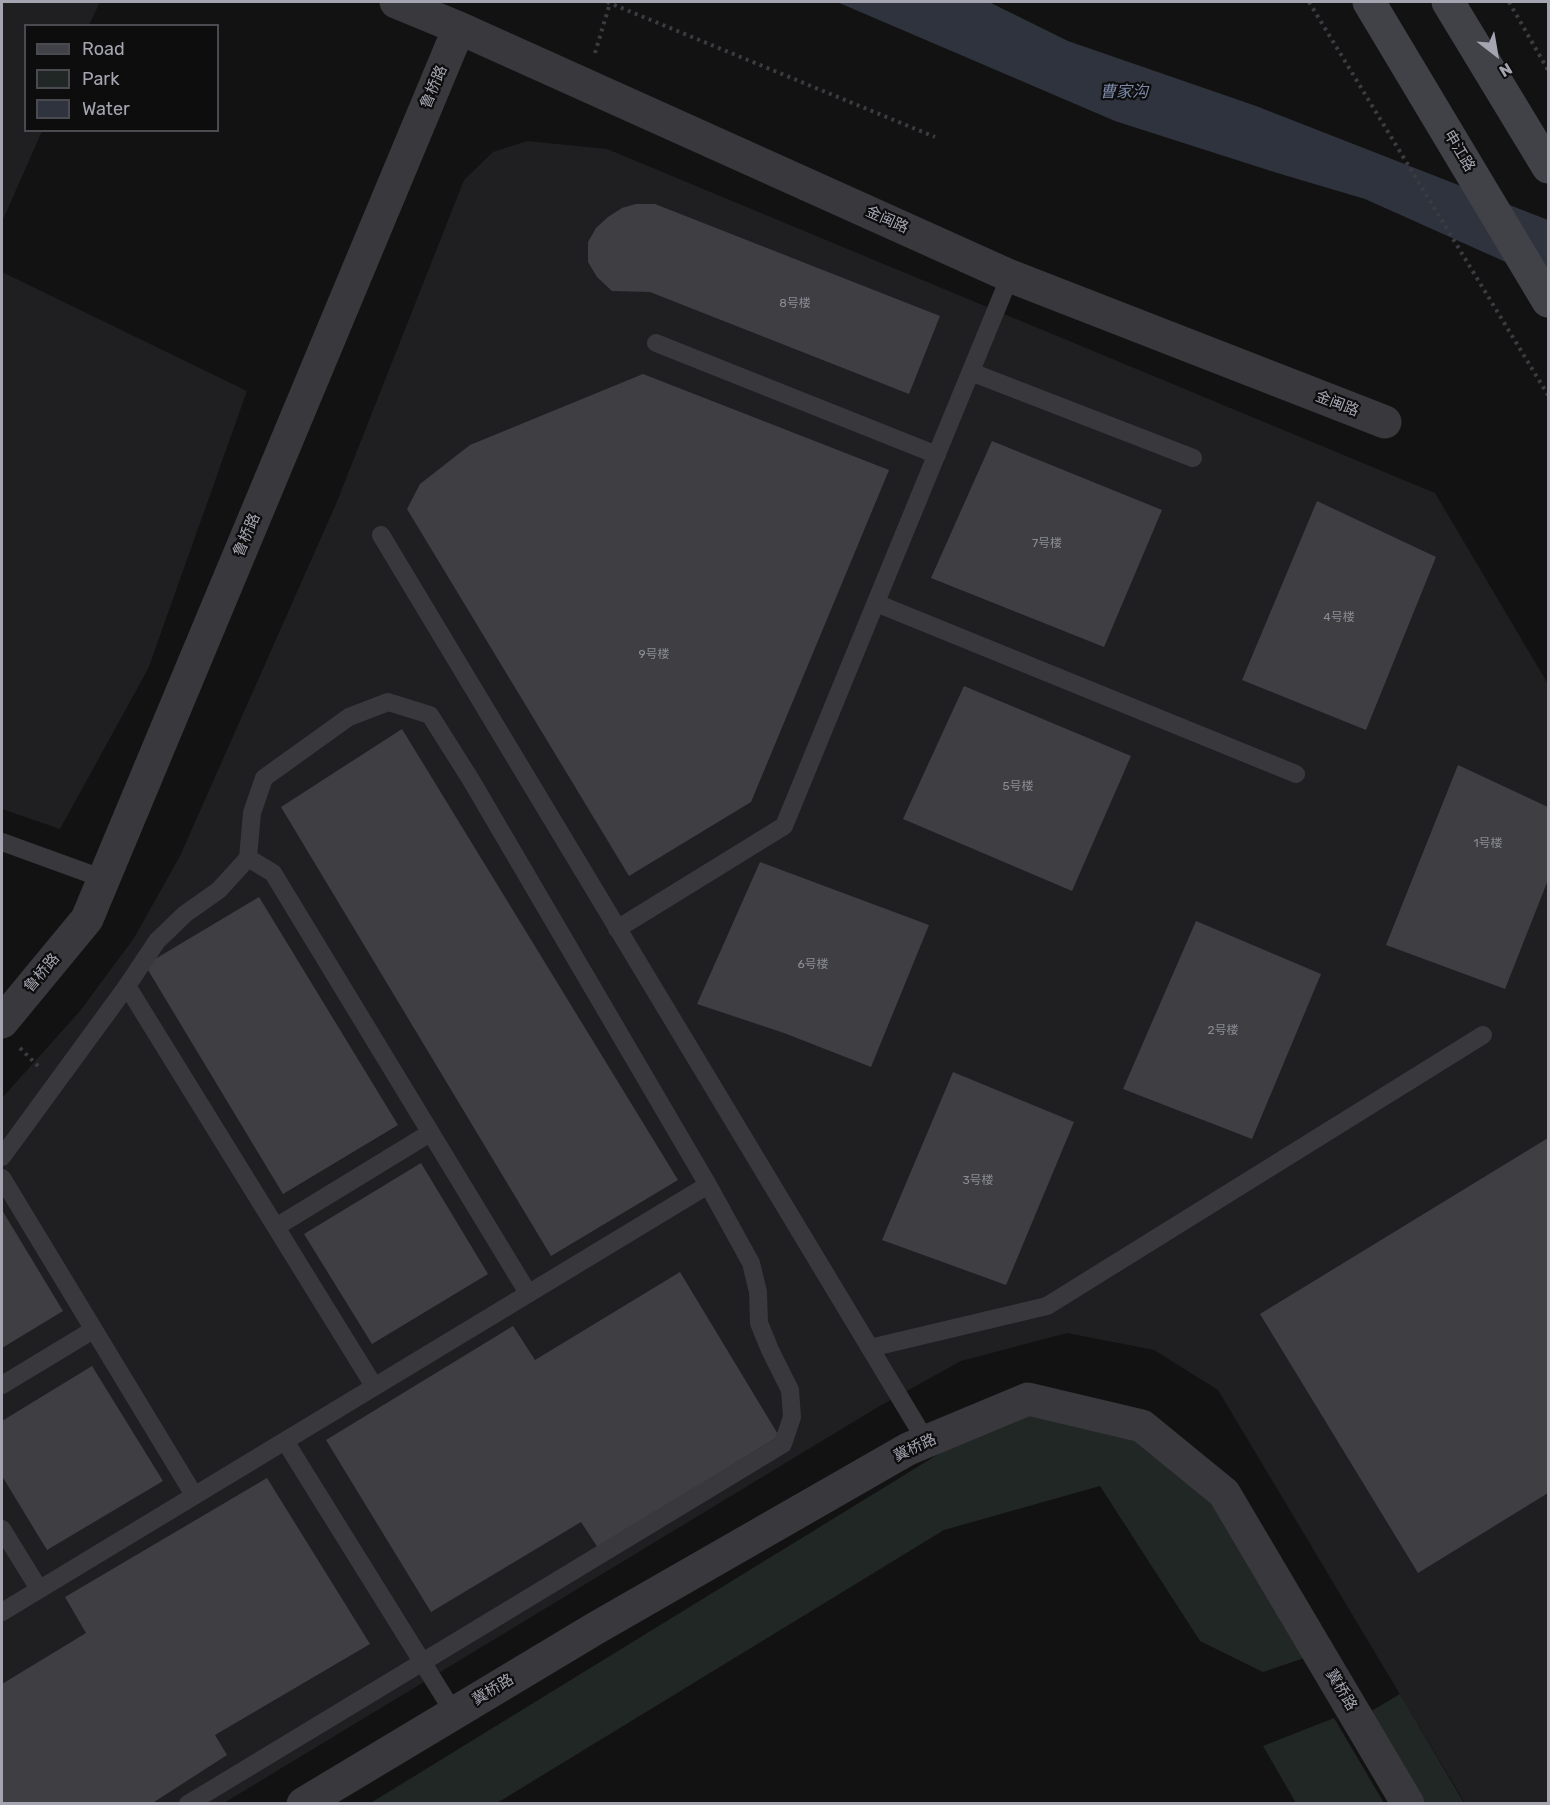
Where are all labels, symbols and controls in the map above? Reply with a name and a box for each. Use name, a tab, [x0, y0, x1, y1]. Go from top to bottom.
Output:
legend	[24, 24, 219, 132]
north arrow	[1466, 24, 1526, 84]
text: Road	[82, 38, 125, 60]
text: N	[1496, 59, 1515, 81]
street label: 鲁桥路	[417, 63, 451, 111]
text: Park	[82, 68, 119, 90]
water label: 曹家沟	[1100, 82, 1148, 102]
text: Water	[82, 98, 130, 120]
street label: 申江路	[1440, 127, 1478, 175]
street label: 金闽路	[863, 203, 911, 237]
house number: 8号楼	[779, 297, 811, 311]
street label: 金闽路	[1313, 388, 1361, 420]
street label: 鲁桥路	[230, 511, 264, 559]
house number: 7号楼	[1032, 537, 1062, 551]
house number: 4号楼	[1323, 611, 1355, 625]
house number: 9号楼	[638, 648, 670, 662]
house number: 5号楼	[1002, 780, 1034, 794]
house number: 1号楼	[1473, 837, 1503, 851]
street label: 鲁桥路	[21, 950, 63, 996]
house number: 6号楼	[797, 958, 829, 972]
house number: 2号楼	[1207, 1024, 1239, 1038]
house number: 3号楼	[962, 1174, 994, 1188]
street label: 冀桥路	[891, 1430, 939, 1466]
street label: 冀桥路	[1322, 1666, 1360, 1714]
street label: 冀桥路	[469, 1671, 517, 1709]

